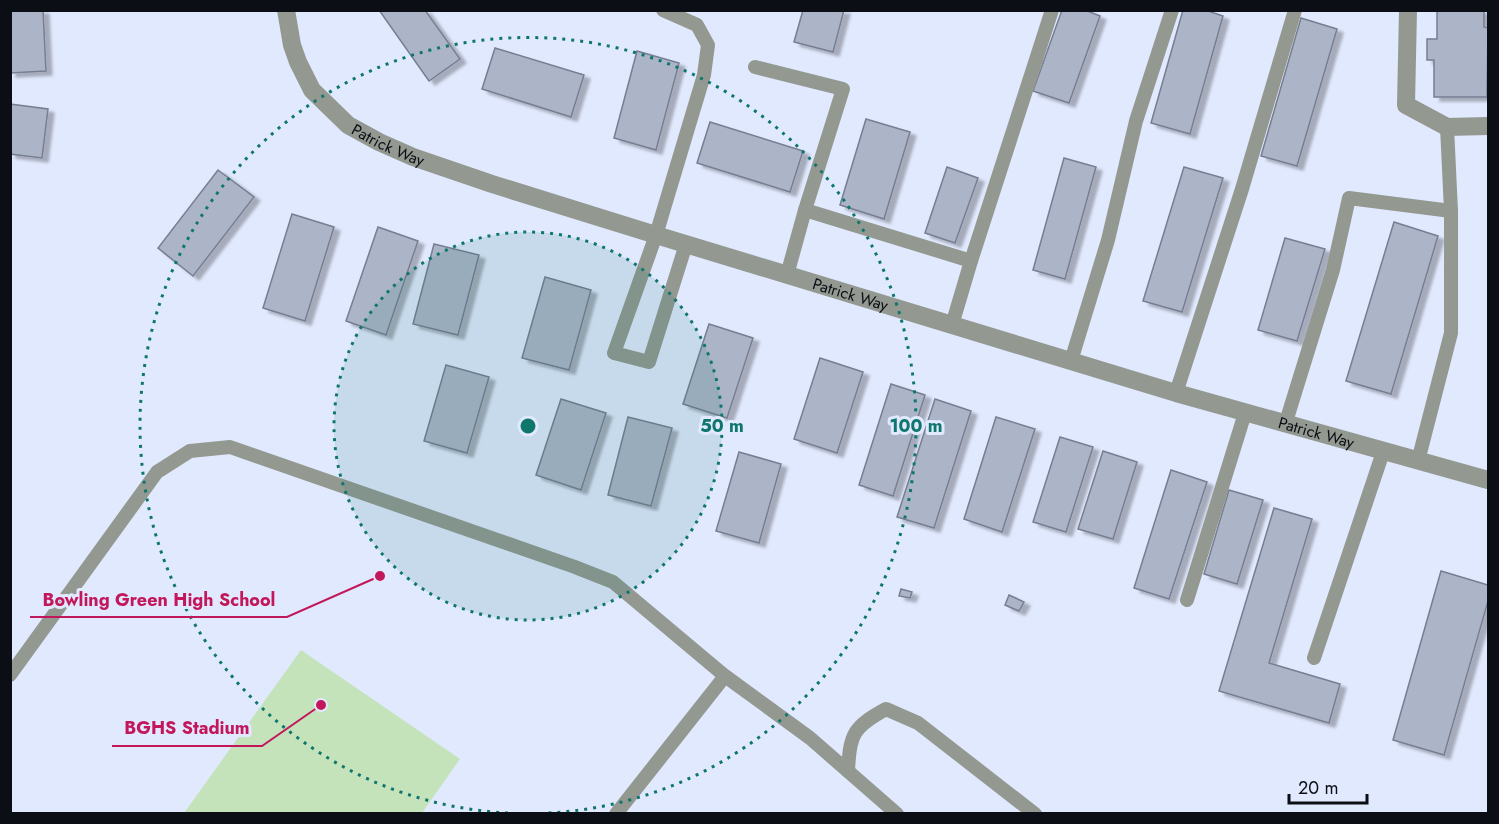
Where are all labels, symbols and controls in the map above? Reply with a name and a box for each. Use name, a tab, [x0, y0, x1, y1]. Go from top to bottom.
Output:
street label: Patrick Way	[348, 118, 428, 172]
street label: Patrick Way	[810, 272, 892, 317]
street label: Patrick Way	[1276, 411, 1358, 454]
text: 50 m	[700, 413, 744, 439]
text: 100 m	[889, 413, 943, 439]
centre of rings	[518, 416, 538, 436]
callout: Bowling Green High School	[30, 581, 287, 617]
text: Bowling Green High School	[43, 587, 275, 613]
callout: BGHS Stadium	[112, 710, 262, 746]
text: BGHS Stadium	[124, 715, 250, 741]
scale bar	[1289, 767, 1367, 805]
text: 20 m	[1298, 775, 1338, 801]

